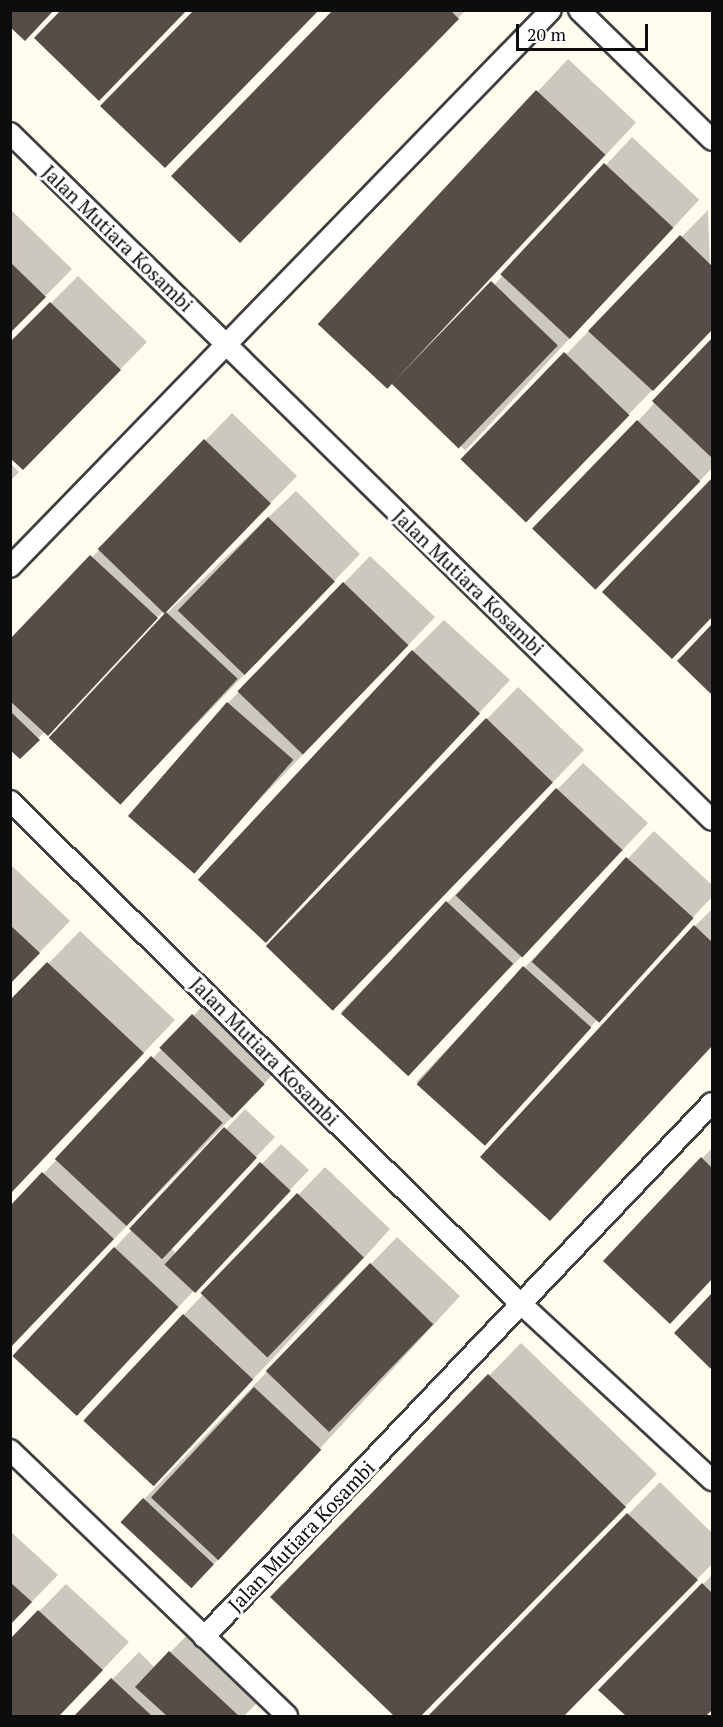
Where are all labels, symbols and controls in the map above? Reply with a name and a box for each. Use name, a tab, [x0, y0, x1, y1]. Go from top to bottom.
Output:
scale bar	[519, 12, 651, 50]
text: 20 m	[527, 22, 566, 46]
street label: Jalan Mutiara Kosambi	[37, 160, 199, 316]
street label: Jalan Mutiara Kosambi	[388, 504, 550, 660]
street label: Jalan Mutiara Kosambi	[186, 972, 344, 1130]
street label: Jalan Mutiara Kosambi	[223, 1455, 379, 1617]

